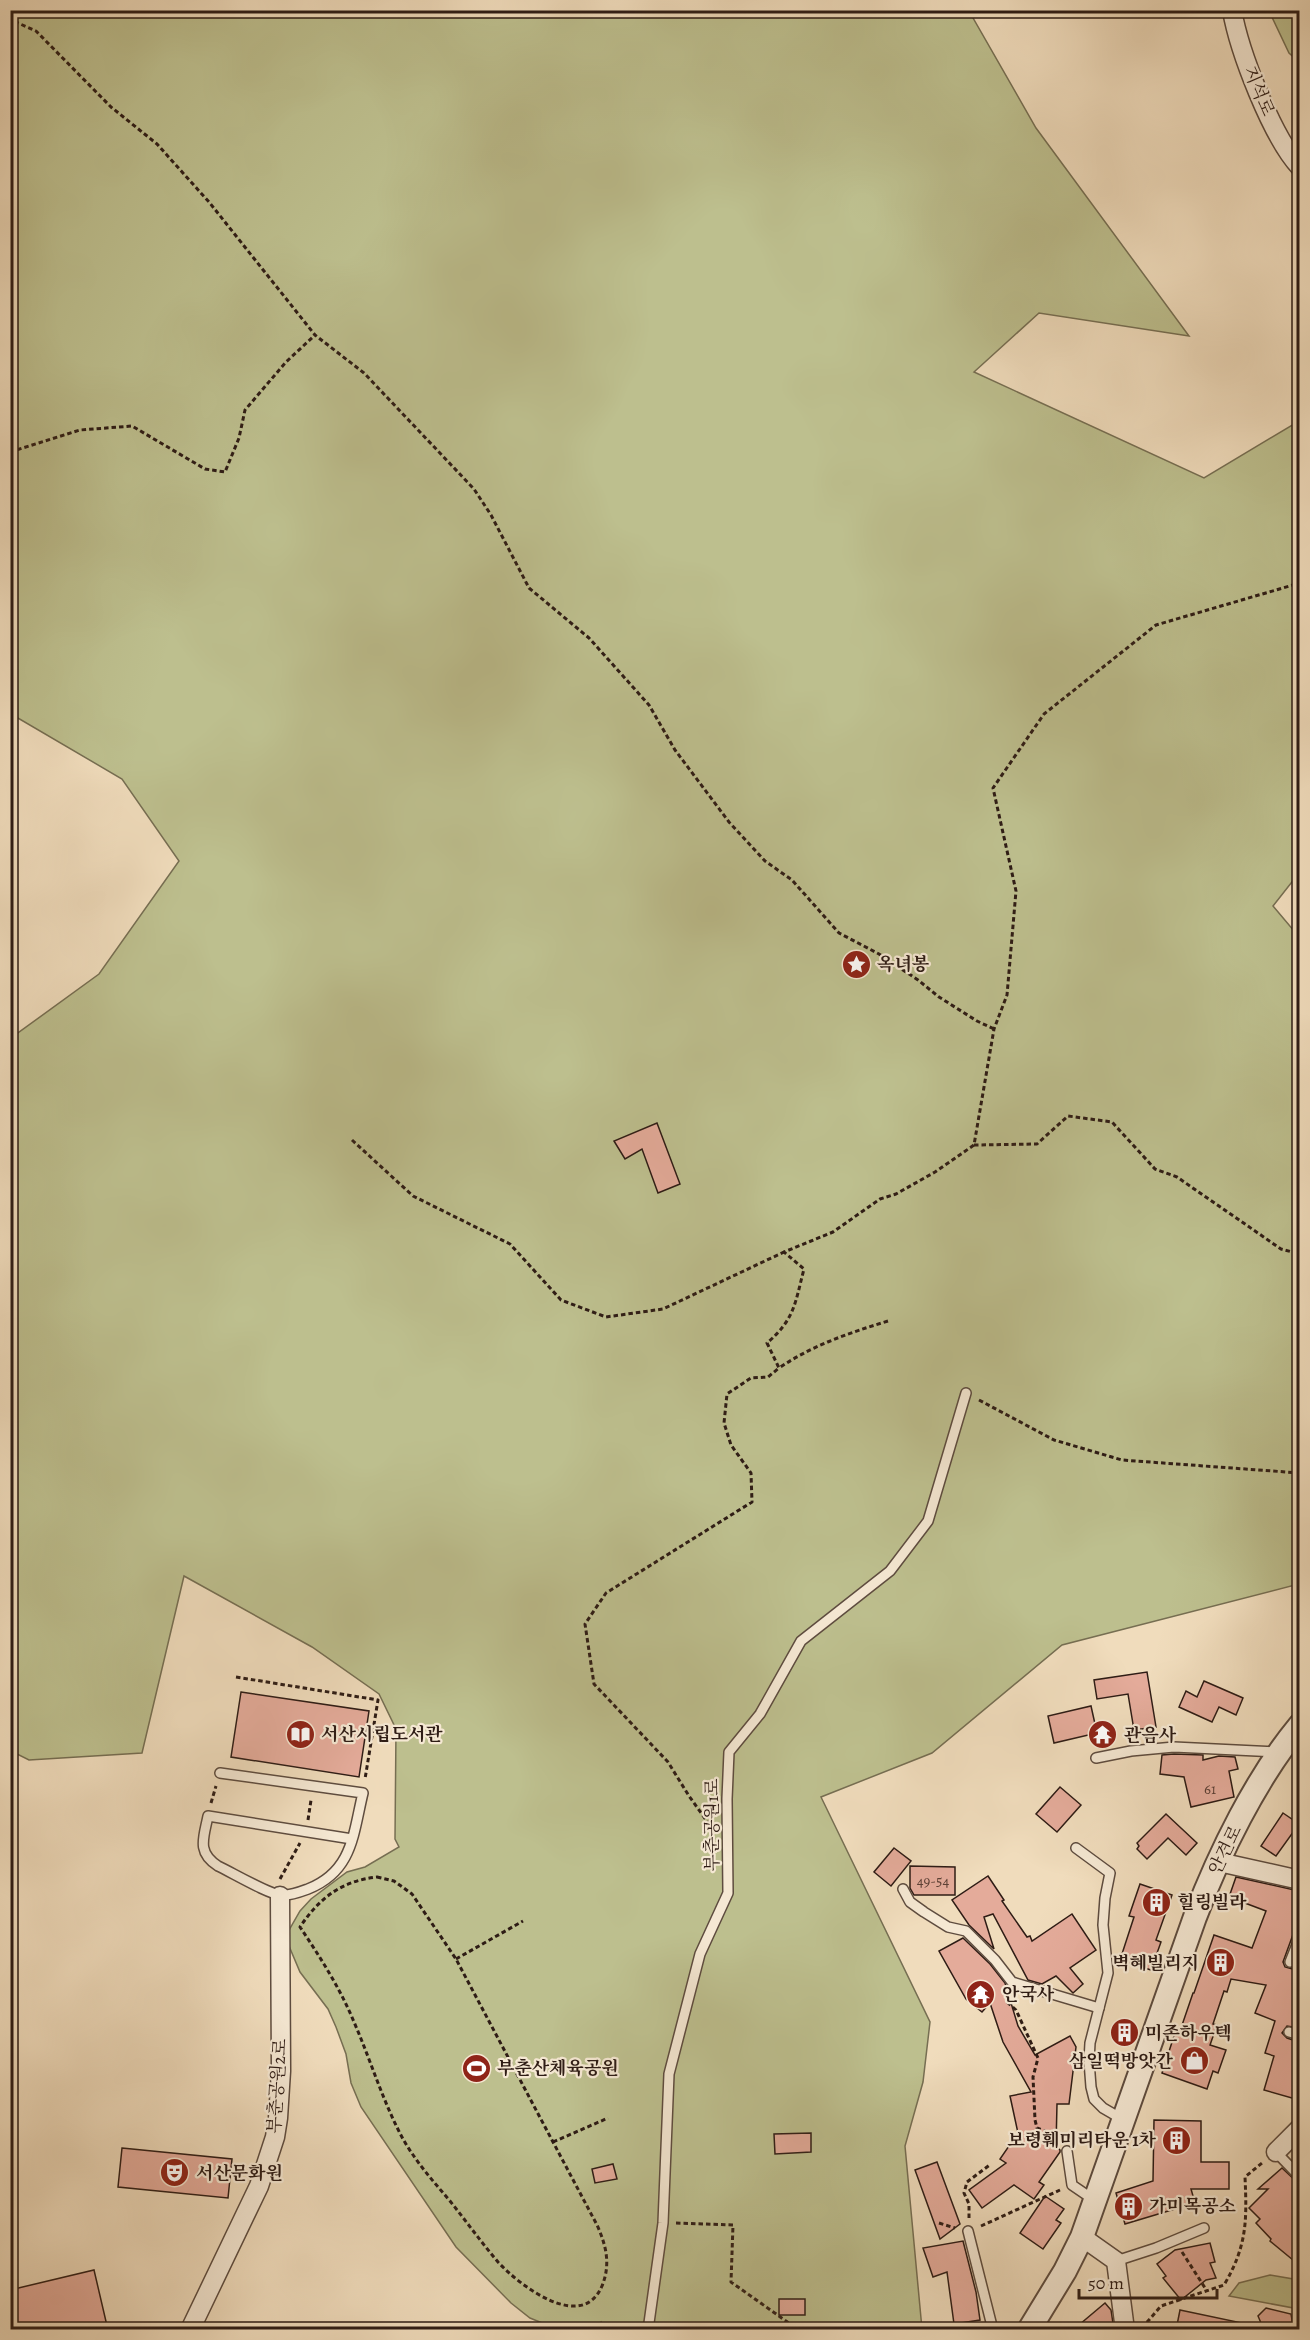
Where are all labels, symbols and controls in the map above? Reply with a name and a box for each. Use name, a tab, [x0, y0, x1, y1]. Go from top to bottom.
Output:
street label: 지석로	[1238, 62, 1280, 120]
place icon: 옥녀봉	[840, 948, 872, 980]
place label: 옥녀봉	[877, 952, 930, 976]
library icon: 서산시립도서관	[284, 1718, 316, 1750]
temple icon: 관음사	[1087, 1719, 1119, 1751]
place label: 서산시립도서관	[321, 1722, 443, 1746]
place label: 관음사	[1124, 1723, 1177, 1747]
street label: 부춘공원1로	[700, 1778, 724, 1872]
house number: 61	[1204, 1779, 1216, 1799]
street label: 안견로	[1203, 1821, 1247, 1879]
house number: 49-54	[917, 1871, 949, 1891]
building icon: 힐링빌라	[1140, 1886, 1172, 1918]
place label: 힐링빌라	[1177, 1890, 1247, 1914]
building icon: 벽혜빌리지	[1204, 1947, 1236, 1979]
place label: 벽혜빌리지	[1112, 1951, 1199, 1975]
temple icon: 안국사	[965, 1978, 997, 2010]
place label: 안국사	[1002, 1982, 1055, 2006]
building icon: 미존하우텍	[1108, 2017, 1140, 2049]
place label: 미존하우텍	[1145, 2021, 1232, 2045]
street label: 부춘공원2로	[262, 2038, 292, 2134]
shop icon: 삼일떡방앗간	[1178, 2045, 1210, 2077]
place label: 삼일떡방앗간	[1069, 2049, 1174, 2073]
sports icon: 부춘산체육공원	[460, 2052, 492, 2084]
place label: 부춘산체육공원	[497, 2056, 619, 2080]
building icon: 보령훼미리타운 1차	[1161, 2124, 1193, 2156]
place label: 보령훼미리타운 1차	[1007, 2128, 1157, 2152]
theatre icon: 서산문화원	[159, 2157, 191, 2189]
place label: 서산문화원	[196, 2161, 283, 2185]
building icon: 가미목공소	[1112, 2190, 1144, 2222]
place label: 가미목공소	[1149, 2194, 1237, 2218]
scale bar	[1079, 2262, 1217, 2300]
text: 50 m	[1088, 2271, 1124, 2295]

